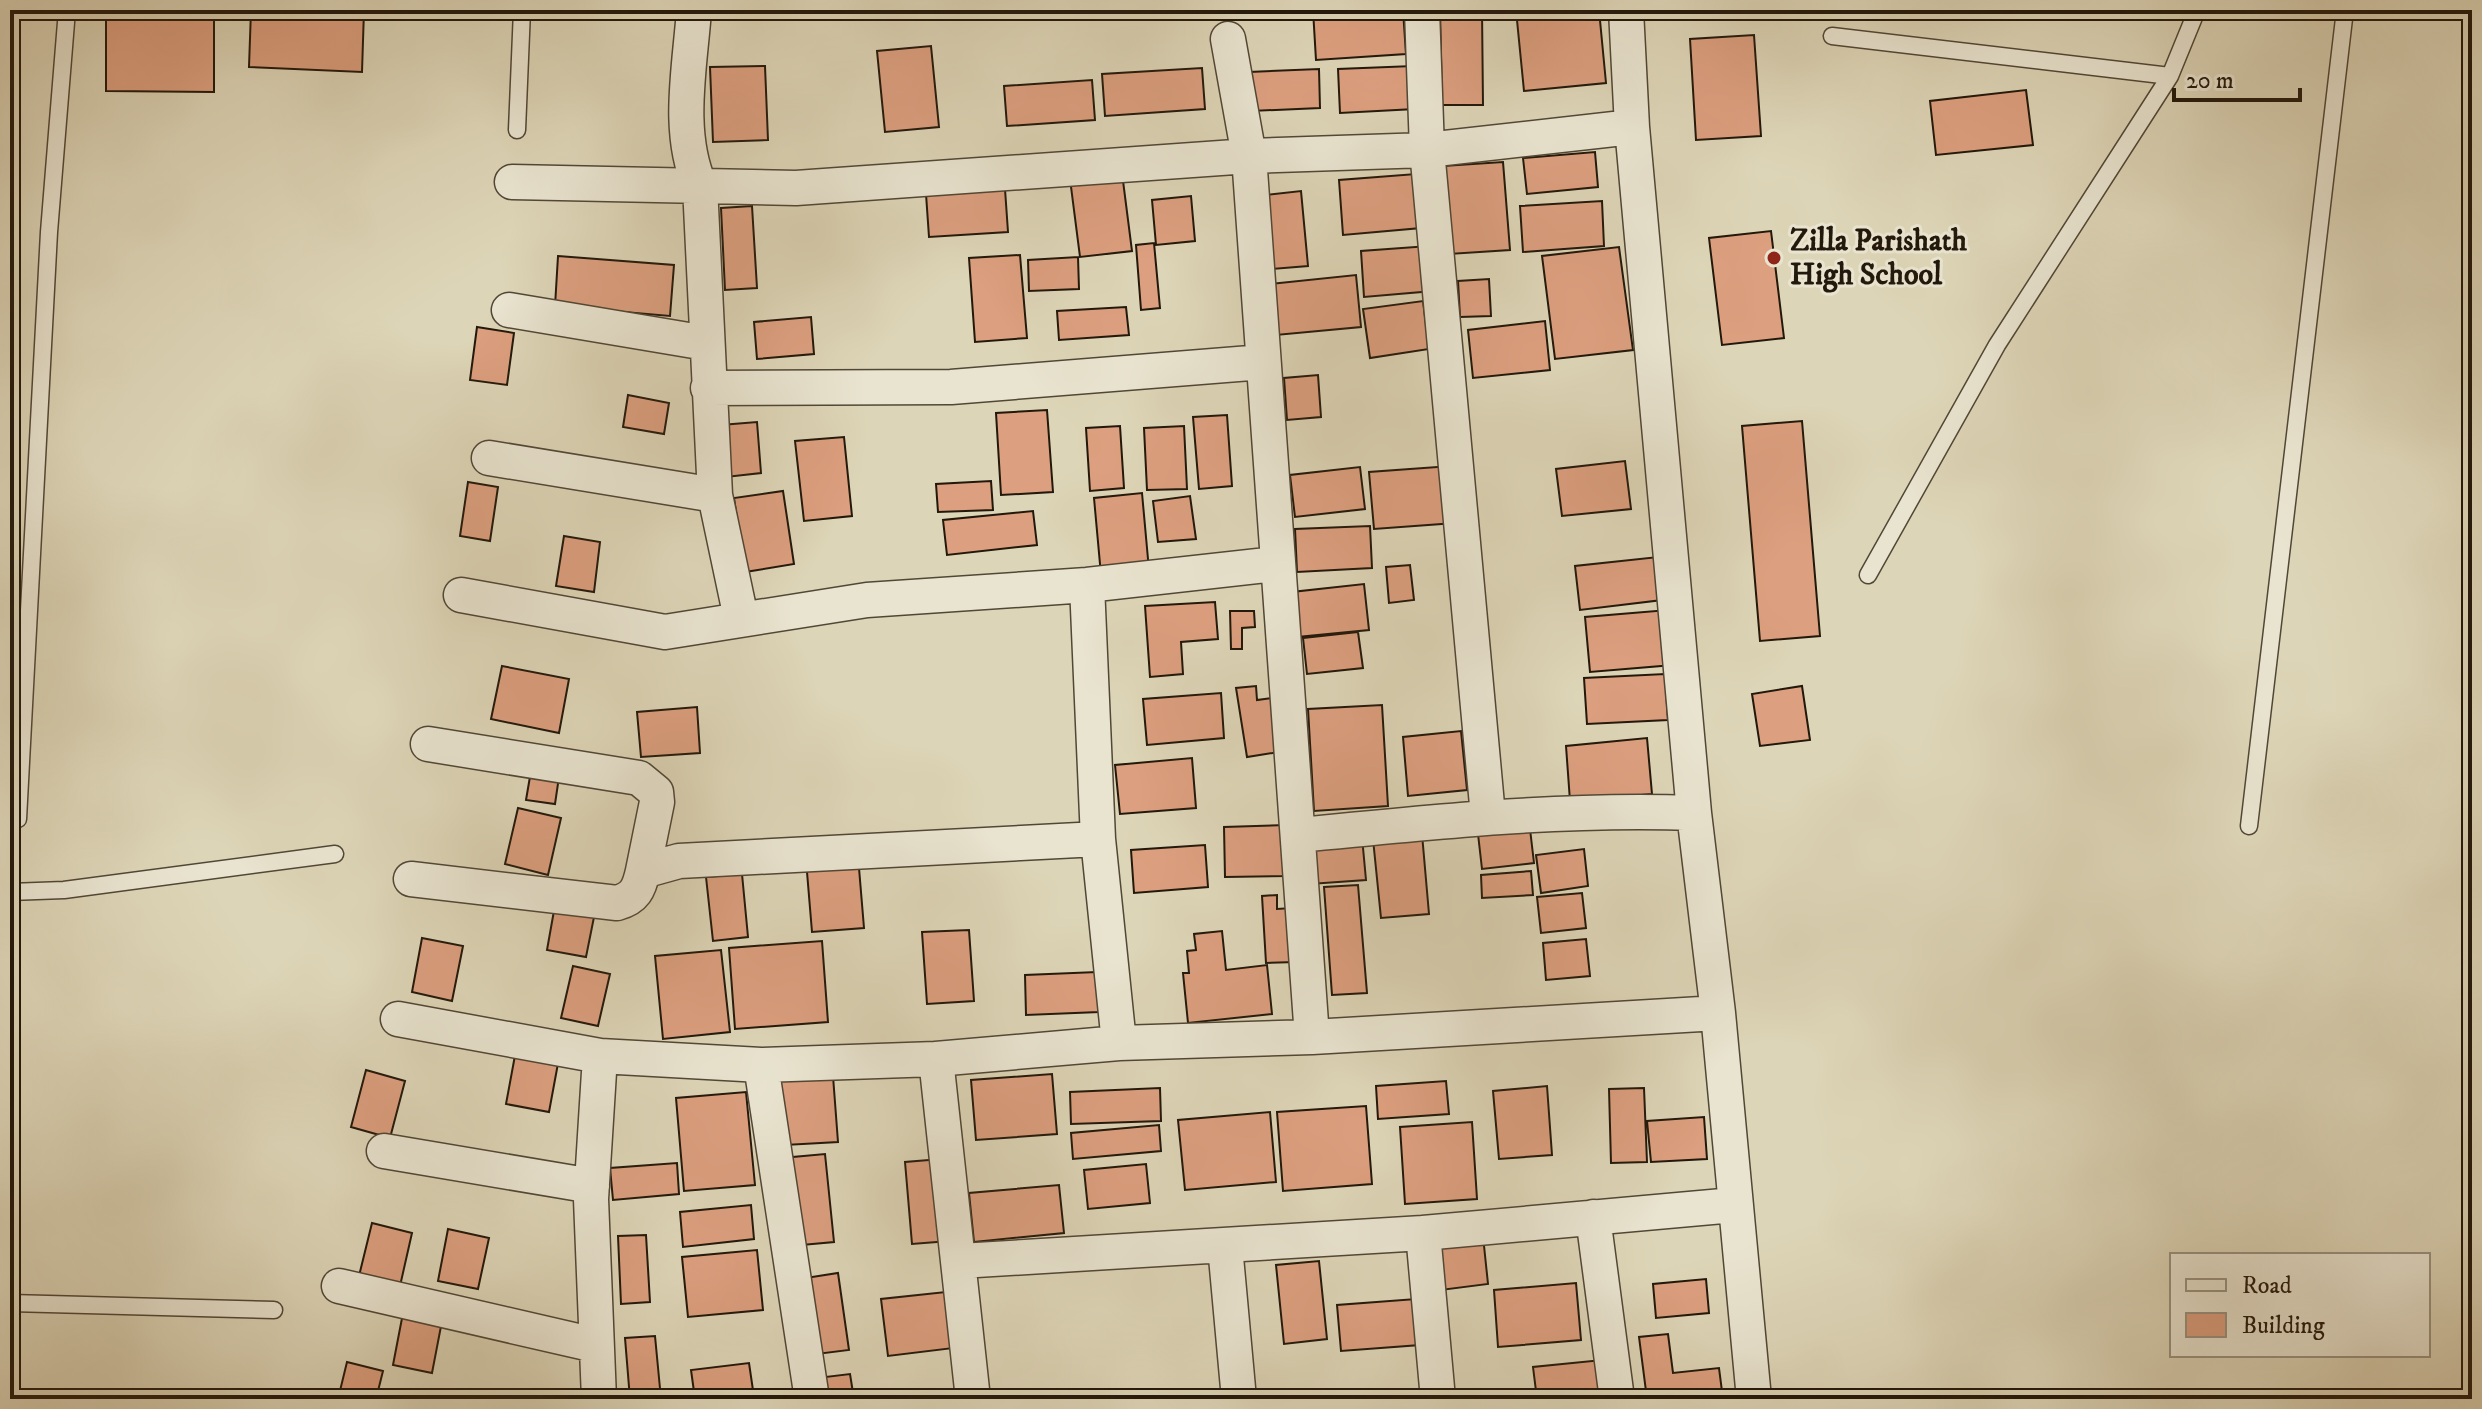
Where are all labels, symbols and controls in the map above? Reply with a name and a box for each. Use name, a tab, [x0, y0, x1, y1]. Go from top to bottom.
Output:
scale bar	[2174, 52, 2300, 102]
text: 20 m	[2186, 66, 2234, 96]
place label: Zilla Parishath High School	[1790, 223, 1967, 294]
marker: Zilla Parishath High School	[1765, 249, 1783, 267]
legend	[2170, 1253, 2430, 1357]
text: Road	[2242, 1271, 2292, 1301]
text: Building	[2242, 1311, 2325, 1341]

